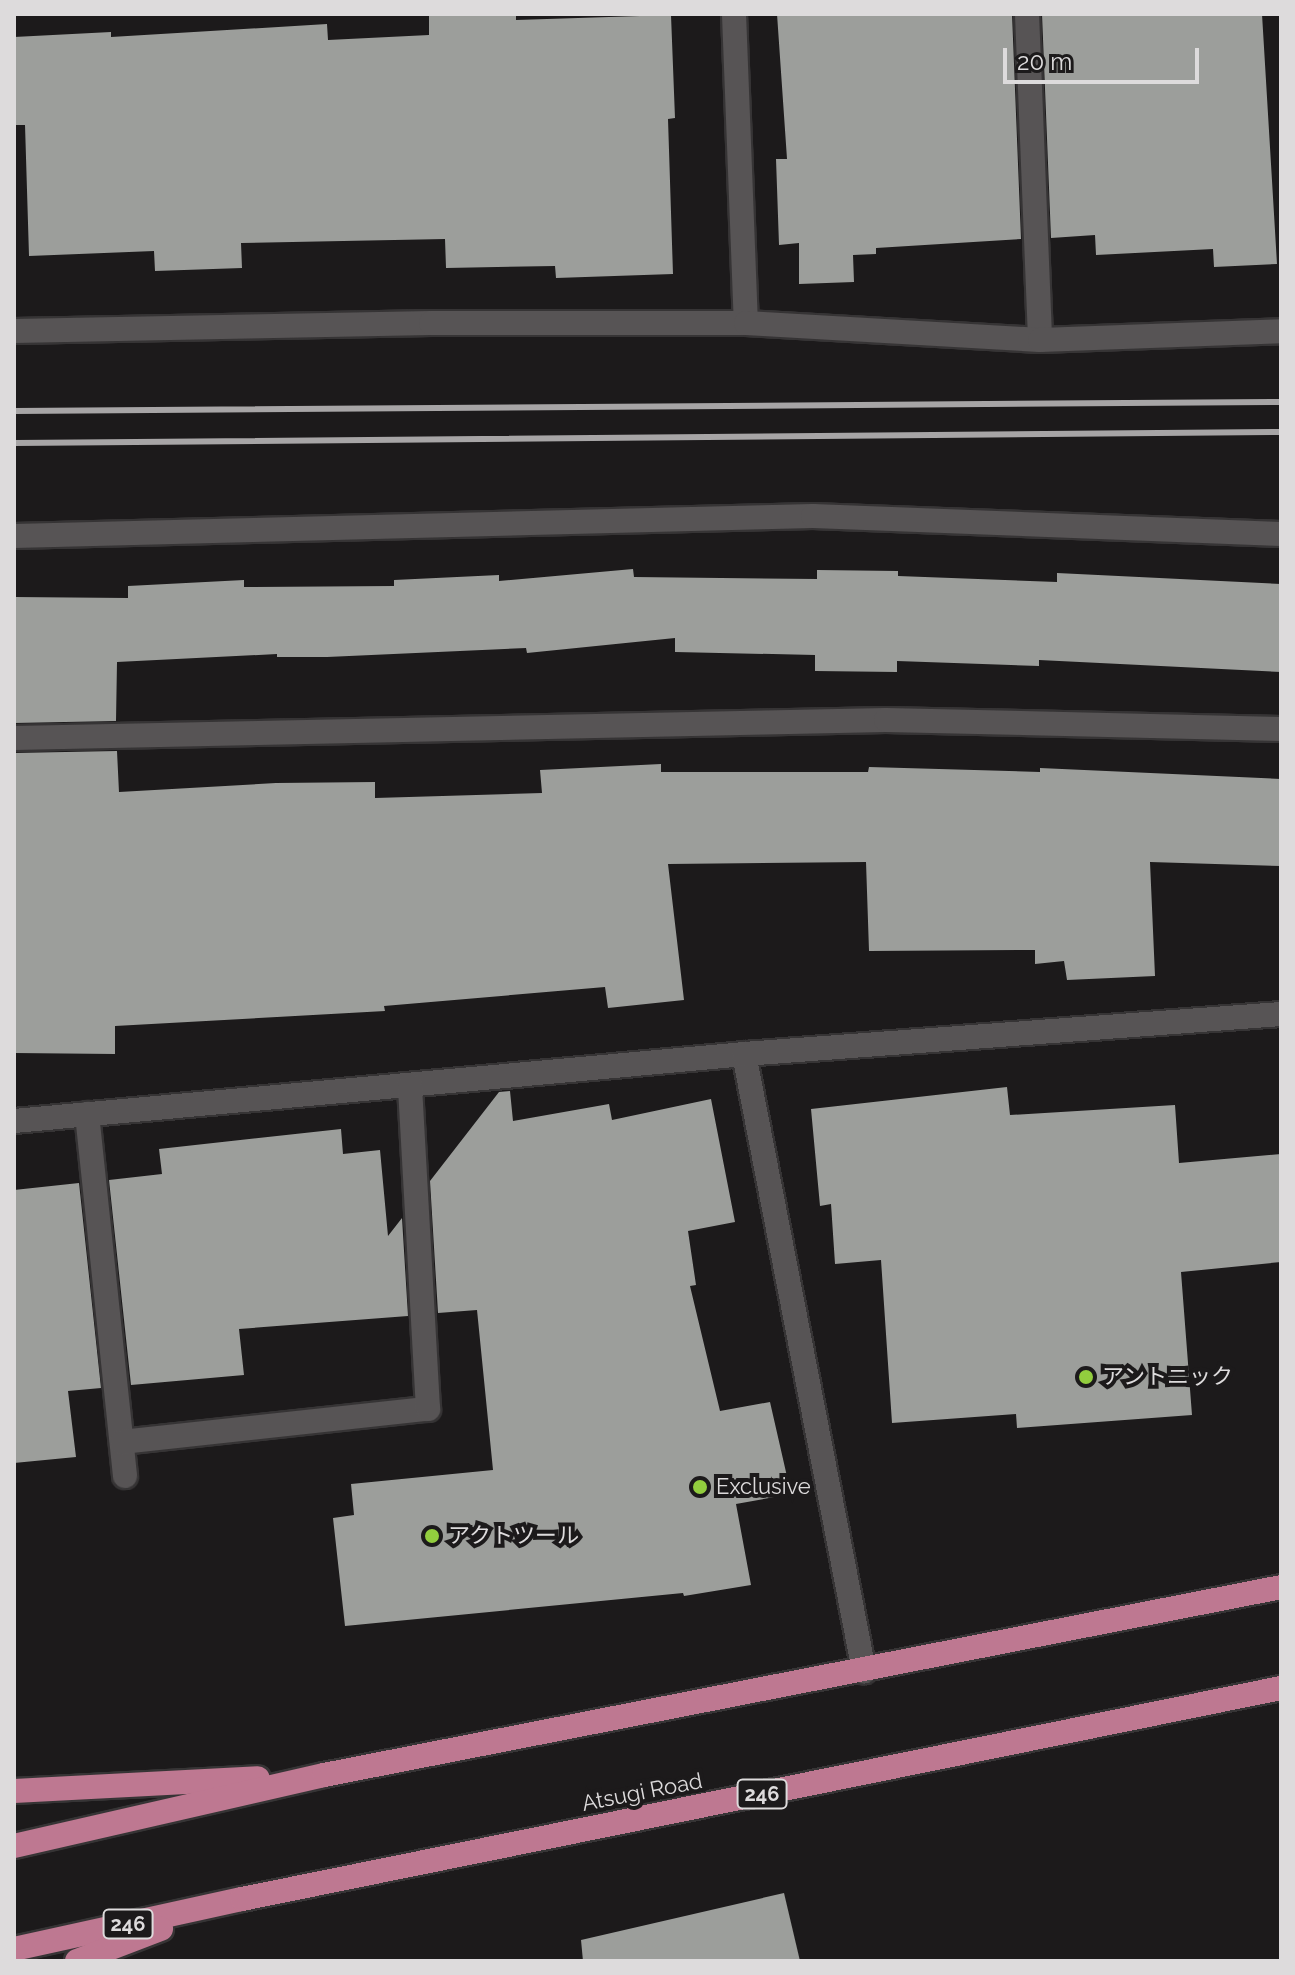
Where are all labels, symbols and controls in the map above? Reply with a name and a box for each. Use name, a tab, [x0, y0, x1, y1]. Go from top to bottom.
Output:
scale bar	[1007, 32, 1203, 82]
text: 20 m	[1017, 47, 1072, 76]
place label: アントニック	[1102, 1364, 1234, 1390]
marker: アントニック	[1077, 1368, 1095, 1386]
place label: Exclusive	[716, 1474, 811, 1500]
marker: Exclusive	[691, 1478, 709, 1496]
place label: アクトツール	[448, 1523, 580, 1549]
marker: アクトツール	[423, 1527, 441, 1545]
street label: Atsugi Road	[579, 1767, 705, 1817]
road number: 246	[736, 1778, 788, 1810]
road number: 246	[102, 1908, 154, 1940]

